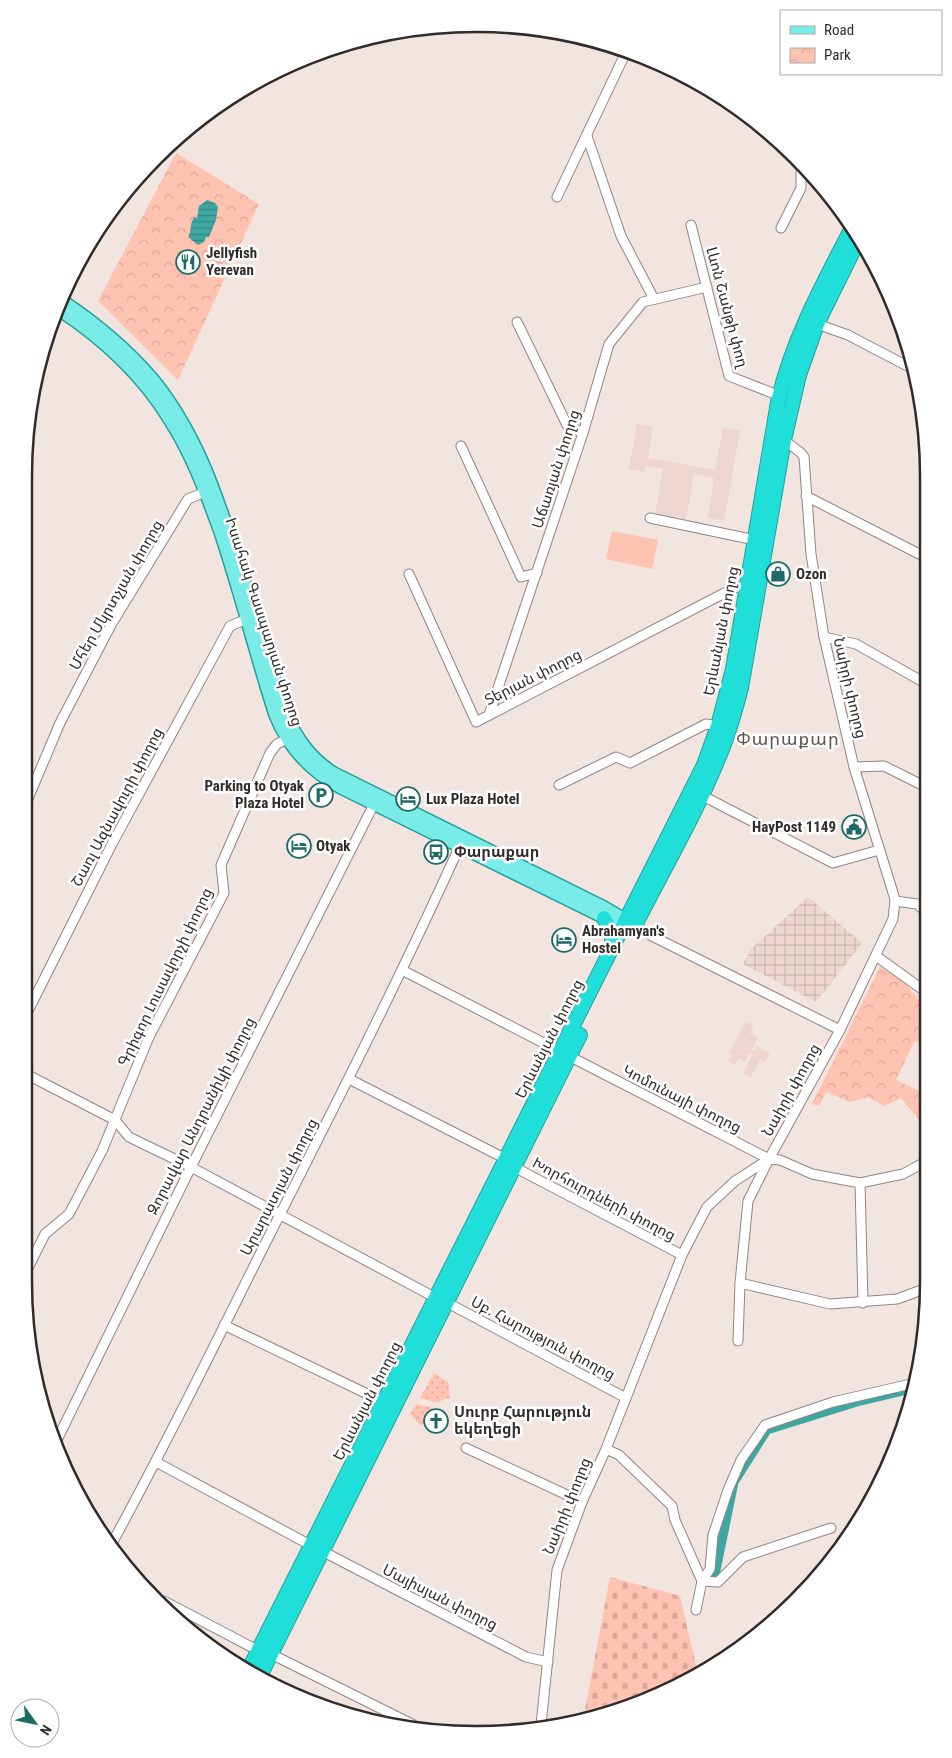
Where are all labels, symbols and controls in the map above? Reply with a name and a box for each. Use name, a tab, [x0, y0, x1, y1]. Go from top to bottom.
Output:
legend	[780, 10, 942, 75]
text: Road	[824, 21, 854, 39]
text: Park	[824, 46, 851, 64]
place label: Jellyfish Yerevan	[206, 244, 257, 279]
street label: Լևոն Շանթի փող	[702, 245, 752, 370]
restaurant icon: Jellyfish Yerevan	[175, 249, 201, 275]
street label: Աճառյան փողոց	[528, 407, 584, 531]
street label: Իսահակ Գասպարյան փողոց	[222, 515, 306, 729]
street label: Մհեր Մկրտչյան փողոց	[66, 517, 166, 673]
shop icon: Ozon	[765, 561, 791, 587]
street label: Երևանյան փողոց	[700, 565, 742, 697]
place label: Ozon	[796, 565, 827, 583]
street label: Նաիրի փողոց	[830, 636, 870, 740]
street label: Տերյան փողոց	[482, 645, 584, 709]
street label: Շառլ Ազնավուրի փողոց	[67, 724, 167, 890]
district label: Փարաքար	[736, 728, 840, 749]
place label: Parking to Otyak Plaza Hotel	[204, 777, 305, 812]
parking icon: Parking to Otyak Plaza Hotel	[308, 782, 334, 808]
hotel icon: Lux Plaza Hotel	[395, 786, 421, 812]
place label: Lux Plaza Hotel	[426, 790, 520, 808]
public building icon: HayPost 1149	[841, 814, 867, 840]
place label: HayPost 1149	[752, 818, 836, 836]
hotel icon: Otyak	[286, 833, 312, 859]
place label: Otyak	[316, 837, 351, 855]
bus stop icon: Փարաքար	[423, 839, 449, 865]
place label: Փարաքար	[454, 843, 539, 861]
street label: Գրիգոր Լուսավորչի փողոց	[114, 885, 216, 1069]
place label: Abrahamyan's Hostel	[582, 922, 665, 957]
hotel icon: Abrahamyan's Hostel	[551, 927, 577, 953]
street label: Երևանյան փողոց	[511, 976, 587, 1102]
street label: Զորավար Անդրանիկի փողոց	[143, 1014, 259, 1218]
street label: Նաիրի փողոց	[758, 1041, 824, 1139]
street label: Կոմունայի փողոց	[620, 1061, 744, 1137]
street label: Արարատյան փողոց	[237, 1115, 321, 1259]
street label: Խորհուրդների փողոց	[529, 1154, 679, 1244]
street label: Սբ. Հարություն փողոց	[468, 1292, 618, 1384]
street label: Երևանյան փողոց	[329, 1338, 405, 1464]
place label: Սուրբ Հարություն եկեղեցի	[454, 1403, 591, 1438]
church icon: Սուրբ Հարություն եկեղեցի	[423, 1408, 449, 1434]
street label: Նաիրի փողոց	[539, 1455, 595, 1557]
street label: Մայիսյան փողոց	[379, 1560, 501, 1634]
north arrow	[10, 1698, 60, 1748]
text: N	[37, 1722, 55, 1738]

